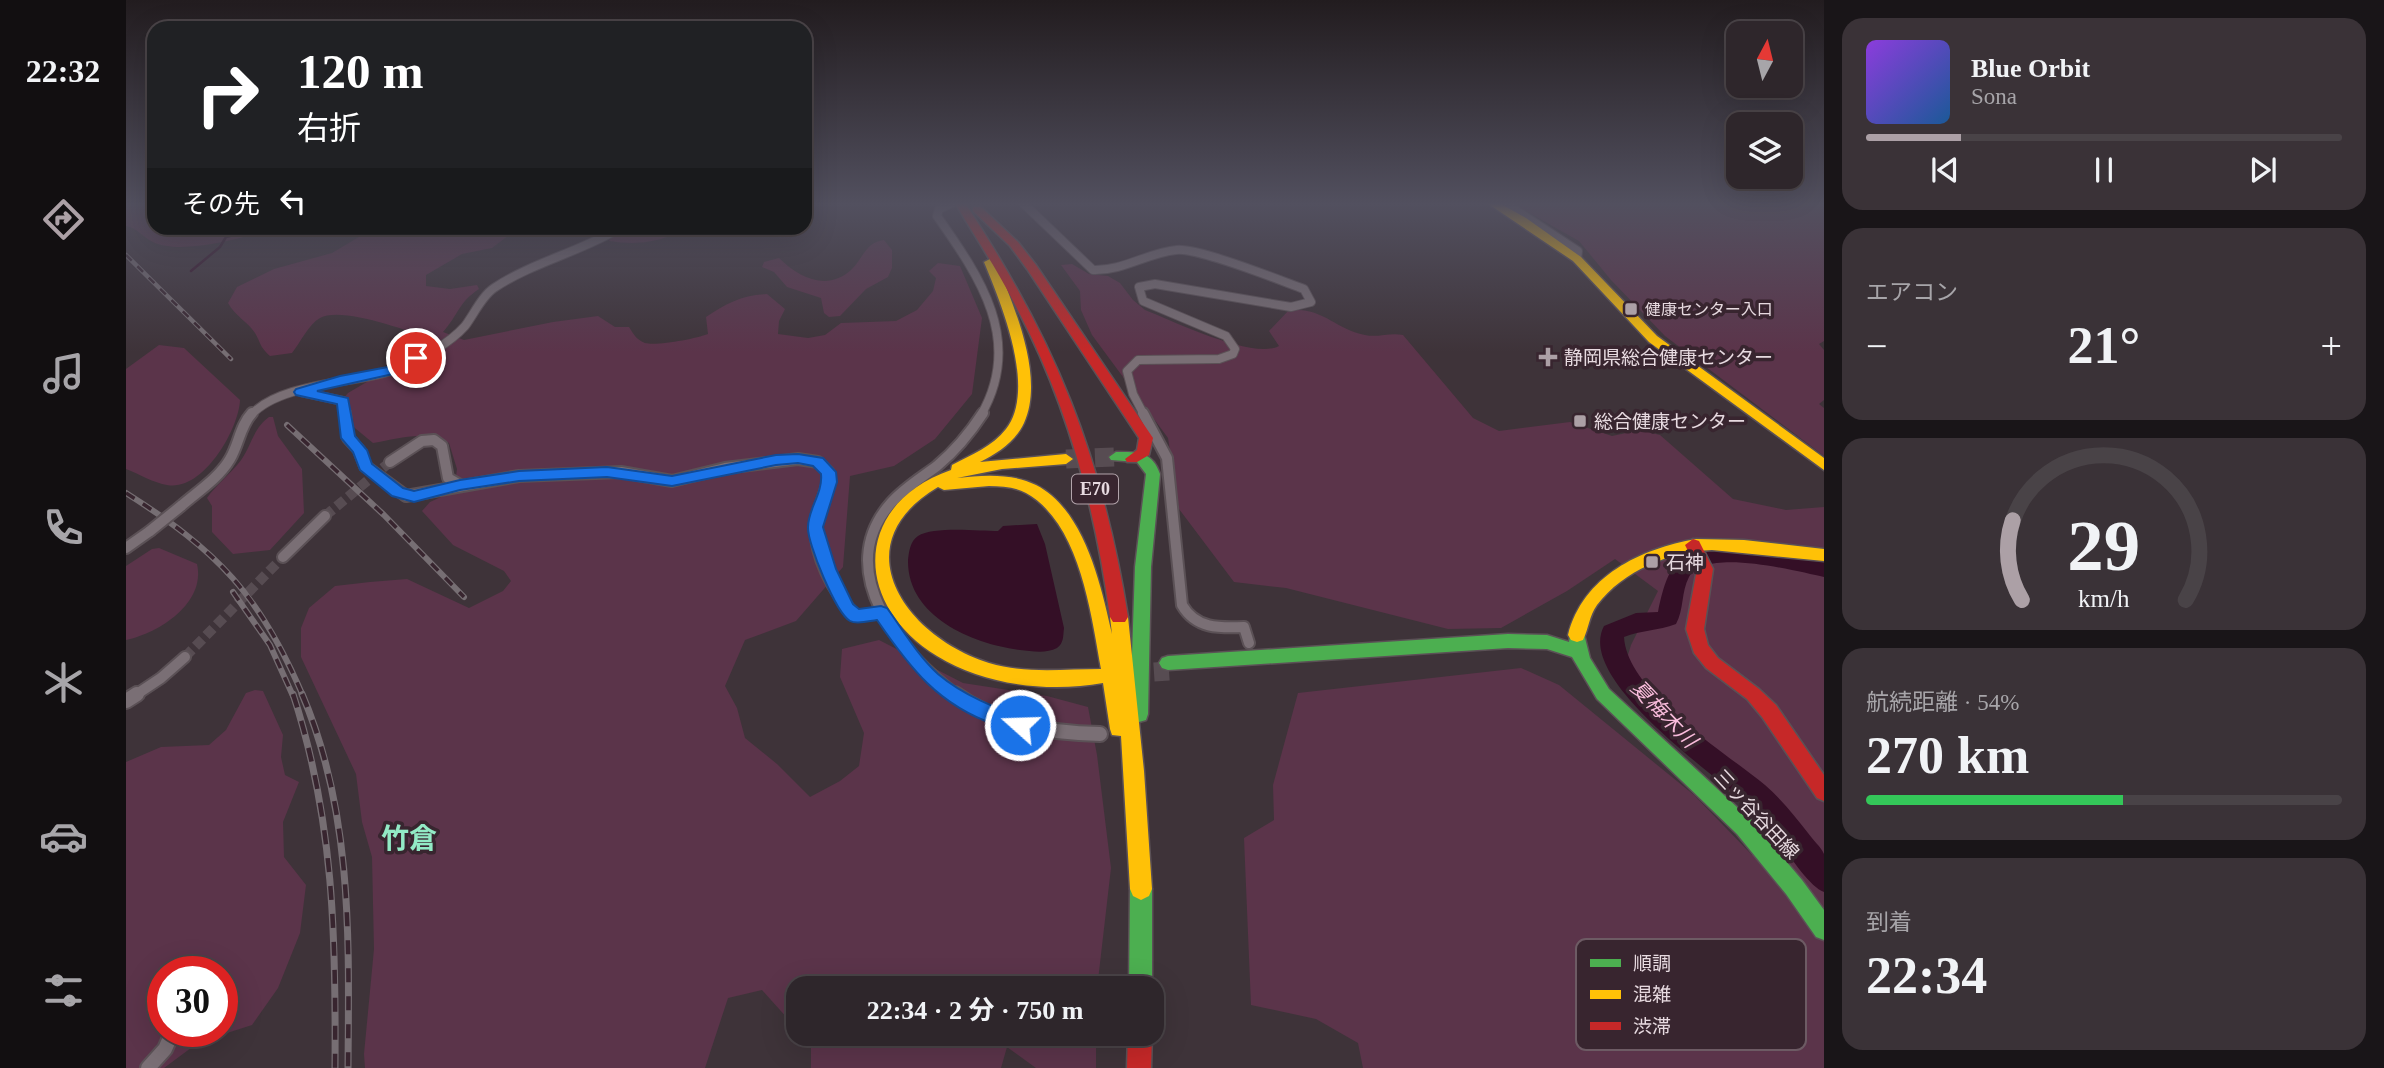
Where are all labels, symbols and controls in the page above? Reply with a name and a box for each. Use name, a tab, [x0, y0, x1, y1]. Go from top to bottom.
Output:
north arrow	[1726, 21, 1802, 98]
map controls	[1726, 21, 1803, 189]
text: 120 m	[297, 44, 424, 99]
icon: right	[182, 49, 273, 140]
text: 22:32	[26, 53, 100, 89]
text: Blue Orbit	[1971, 54, 2090, 83]
text: Sona	[1971, 84, 2017, 109]
text: 右折	[297, 110, 361, 146]
button: layers	[1726, 112, 1803, 189]
icon: previous	[1926, 151, 1964, 189]
icon: pause	[2085, 151, 2123, 189]
icon: next	[2244, 151, 2282, 189]
icon: left	[274, 182, 312, 220]
text: その先	[182, 190, 260, 219]
icon: directions	[39, 195, 88, 244]
text: エアコン	[1866, 280, 1958, 305]
marker: 健康センター入口	[1623, 301, 1639, 317]
place label: 健康センター入口	[1645, 301, 1773, 318]
text: 21°	[2068, 317, 2140, 374]
text: −	[1866, 325, 1887, 367]
text: +	[2321, 325, 2342, 367]
pin	[386, 328, 446, 388]
icon: arrive	[397, 339, 435, 377]
marker: 静岡県総合健康センター	[1538, 347, 1558, 367]
place label: 静岡県総合健康センター	[1564, 347, 1773, 368]
icon: music	[39, 349, 88, 398]
place label: 総合健康センター	[1594, 411, 1746, 432]
marker: 総合健康センター	[1572, 413, 1588, 429]
road number: E70	[1072, 475, 1118, 504]
icon: phone	[39, 503, 88, 552]
text: 29	[2068, 505, 2140, 586]
place label: 石神	[1666, 552, 1704, 573]
marker: 石神	[1644, 554, 1660, 570]
text: km/h	[2078, 585, 2130, 612]
icon: climate	[39, 658, 88, 707]
water label: 夏梅木川	[1626, 675, 1703, 754]
position arrow	[983, 688, 1057, 762]
text: 航続距離 · 54%	[1866, 690, 2019, 715]
text: 270 km	[1866, 727, 2029, 784]
street label: 三ッ谷谷田線	[1710, 765, 1803, 863]
icon: car	[39, 812, 88, 861]
district label: 竹倉	[381, 823, 437, 854]
text: 到着	[1866, 910, 1912, 935]
legend	[1576, 939, 1806, 1050]
text: 22:34	[1866, 947, 1987, 1004]
text: 順調	[1633, 953, 1671, 974]
speed limit sign: 30	[147, 956, 238, 1047]
icon: filters	[39, 966, 88, 1015]
text: 混雑	[1633, 984, 1671, 1005]
text: 22:34 · 2 分 · 750 m	[867, 996, 1083, 1025]
text: 渋滞	[1633, 1016, 1671, 1037]

